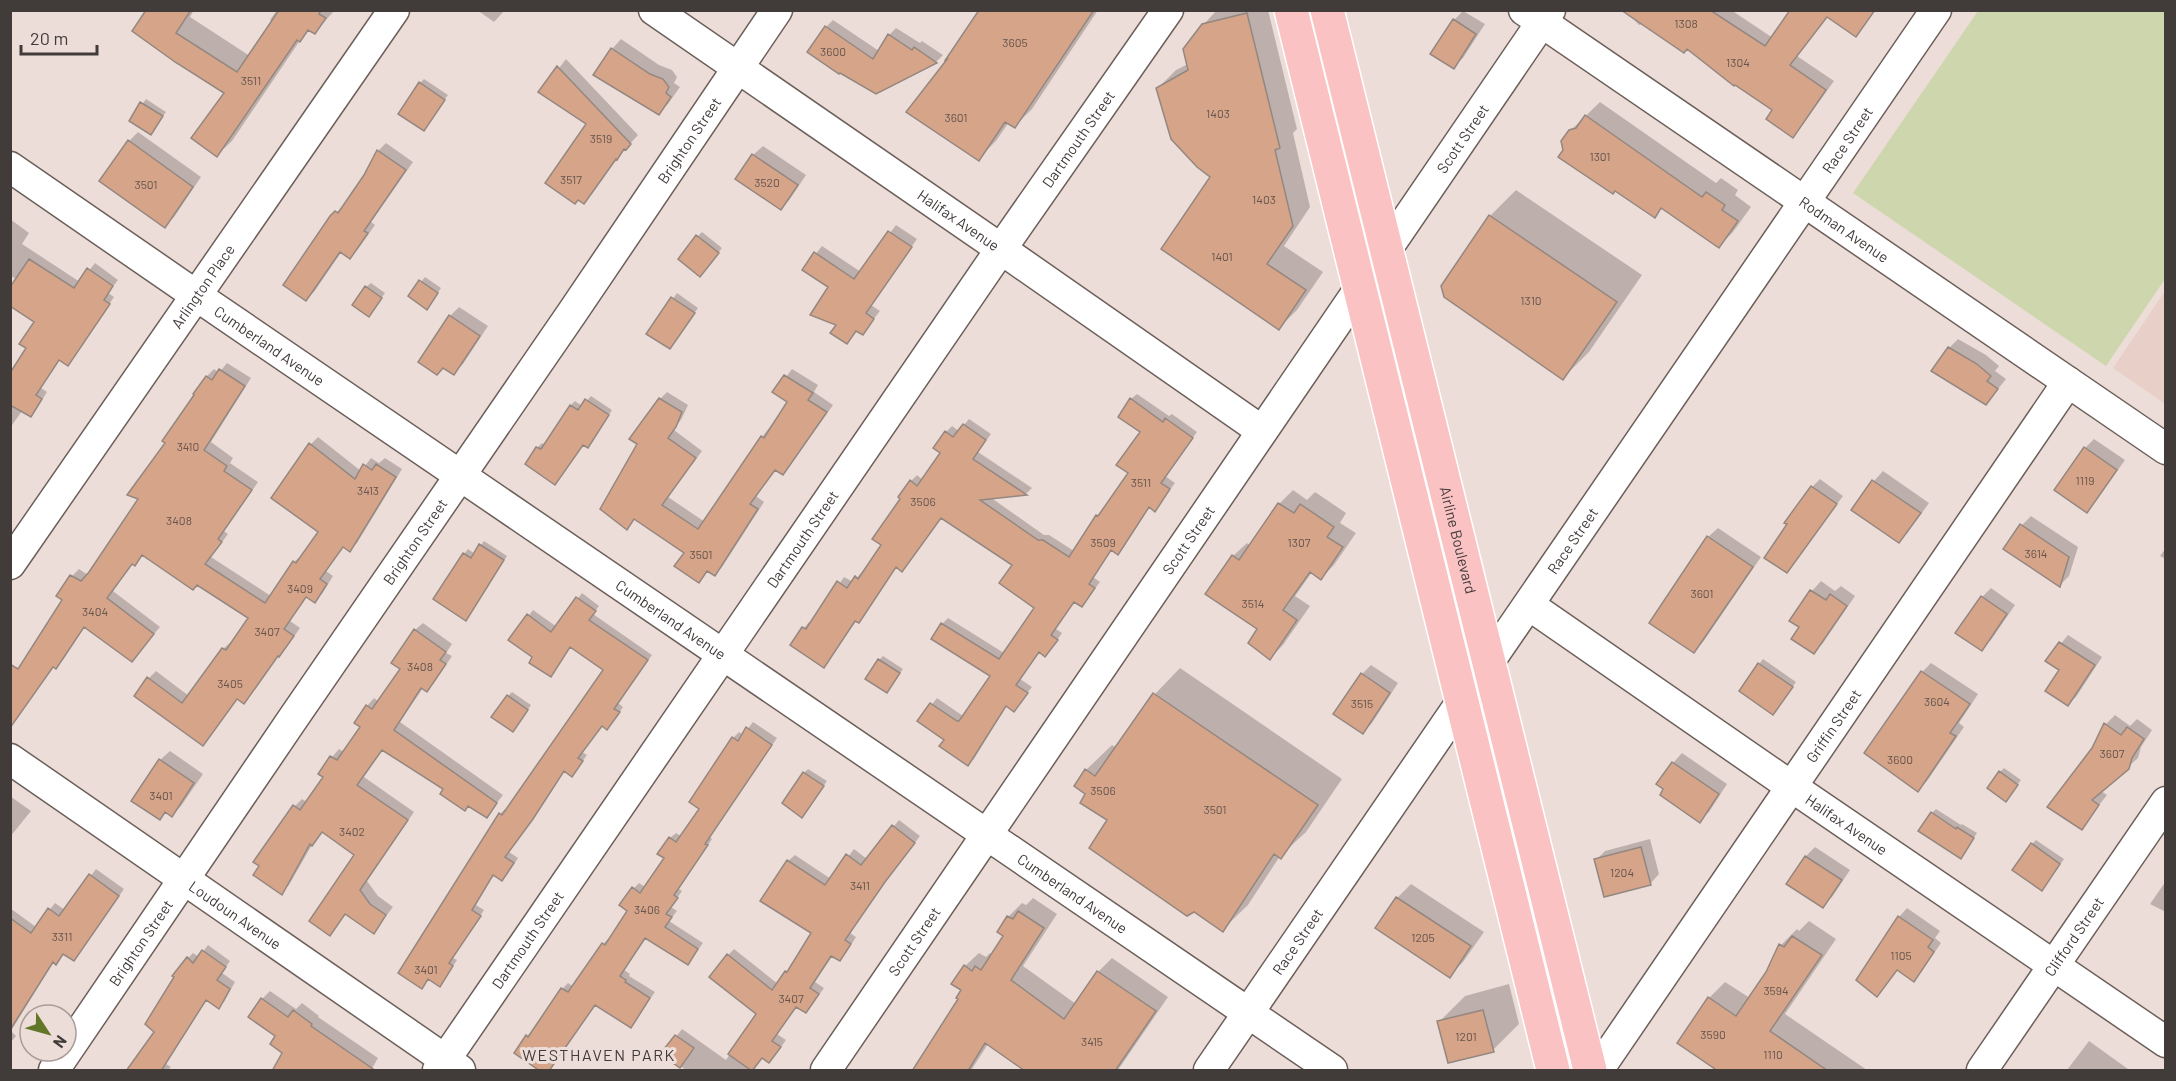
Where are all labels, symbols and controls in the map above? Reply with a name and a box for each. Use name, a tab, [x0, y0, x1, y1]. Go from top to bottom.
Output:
house number: 1308	[1674, 16, 1698, 30]
scale bar	[21, 18, 98, 56]
text: 20 m	[30, 27, 68, 49]
house number: 3605	[1002, 35, 1028, 49]
house number: 3600	[820, 44, 846, 58]
house number: 1304	[1726, 55, 1750, 69]
house number: 3511	[241, 73, 261, 87]
street label: Dartmouth Street	[1038, 87, 1118, 191]
street label: Brighton Street	[653, 94, 725, 187]
street label: Scott Street	[1432, 101, 1492, 176]
street label: Race Street	[1818, 103, 1876, 176]
house number: 1403	[1206, 106, 1230, 120]
house number: 3601	[944, 110, 968, 124]
house number: 3519	[590, 131, 612, 145]
house number: 1301	[1589, 149, 1611, 163]
house number: 3517	[560, 172, 582, 186]
house number: 3520	[754, 175, 780, 189]
house number: 3501	[135, 177, 158, 191]
street label: Halifax Avenue	[914, 185, 1003, 254]
house number: 1403	[1252, 192, 1276, 206]
street label: Rodman Avenue	[1796, 192, 1892, 266]
street label: Arlington Place	[167, 241, 238, 332]
house number: 1401	[1211, 249, 1233, 263]
house number: 1310	[1520, 293, 1542, 307]
street label: Cumberland Avenue	[211, 302, 328, 389]
house number: 3410	[177, 439, 199, 453]
house number: 1119	[2076, 473, 2094, 487]
house number: 3511	[1131, 475, 1151, 489]
house number: 3413	[357, 483, 379, 497]
street label: Airline Boulevard	[1437, 484, 1480, 595]
street label: Dartmouth Street	[763, 487, 842, 591]
house number: 3506	[910, 494, 936, 508]
street label: Brighton Street	[379, 495, 451, 588]
street label: Scott Street	[1158, 502, 1218, 578]
street label: Race Street	[1543, 504, 1601, 577]
house number: 3408	[166, 513, 192, 527]
house number: 3509	[1090, 535, 1116, 549]
house number: 1307	[1288, 535, 1311, 549]
house number: 3614	[2025, 546, 2047, 560]
house number: 3501	[690, 547, 713, 561]
street label: Cumberland Avenue	[613, 575, 729, 663]
house number: 3409	[287, 581, 313, 595]
house number: 3601	[1690, 586, 1714, 600]
house number: 3514	[1242, 596, 1264, 610]
house number: 3404	[82, 604, 108, 618]
house number: 3407	[254, 624, 280, 638]
house number: 3408	[407, 659, 433, 673]
house number: 3405	[217, 676, 243, 690]
street label: Griffin Street	[1802, 686, 1865, 766]
house number: 3604	[1924, 694, 1950, 708]
house number: 3515	[1351, 696, 1373, 710]
house number: 3607	[2100, 746, 2125, 760]
house number: 3600	[1887, 752, 1913, 766]
house number: 3506	[1090, 783, 1116, 797]
house number: 3401	[149, 788, 173, 802]
street label: Halifax Avenue	[1802, 790, 1891, 859]
house number: 3501	[1204, 802, 1227, 816]
house number: 3402	[339, 824, 365, 838]
street label: Cumberland Avenue	[1014, 849, 1131, 937]
house number: 1204	[1610, 865, 1634, 879]
street label: Loudoun Avenue	[186, 877, 285, 953]
house number: 3411	[850, 878, 870, 892]
street label: Dartmouth Street	[488, 888, 567, 992]
street label: Clifford Street	[2040, 893, 2107, 980]
street label: Brighton Street	[105, 896, 176, 989]
house number: 3406	[634, 902, 660, 916]
street label: Scott Street	[884, 903, 944, 979]
street label: Race Street	[1268, 905, 1326, 978]
house number: 3311	[52, 929, 72, 943]
house number: 1205	[1411, 930, 1435, 944]
house number: 1105	[1890, 948, 1912, 962]
house number: 3401	[414, 962, 438, 976]
house number: 3594	[1763, 983, 1789, 997]
house number: 3407	[778, 991, 804, 1005]
north arrow	[18, 1003, 78, 1063]
house number: 3590	[1700, 1027, 1726, 1041]
house number: 1201	[1455, 1029, 1477, 1043]
text: N	[50, 1032, 71, 1052]
house number: 3415	[1081, 1034, 1103, 1048]
district label: WESTHAVEN PARK	[522, 1045, 676, 1064]
house number: 1110	[1763, 1047, 1783, 1061]

